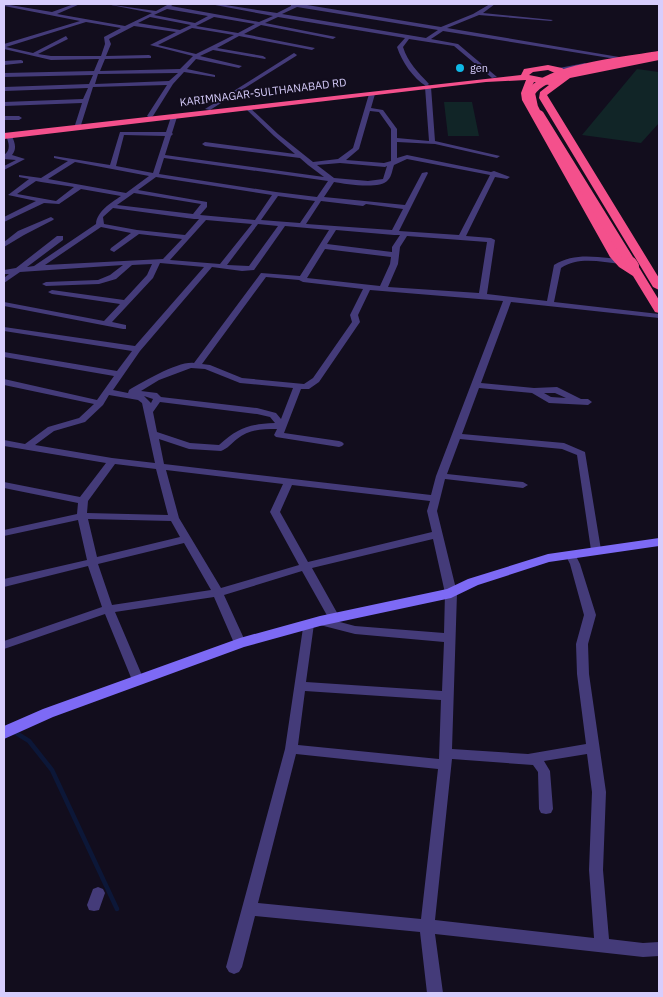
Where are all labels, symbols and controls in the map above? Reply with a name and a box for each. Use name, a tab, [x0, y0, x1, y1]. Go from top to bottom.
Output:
place label: gen	[470, 61, 488, 75]
marker: gen	[454, 62, 466, 74]
street label: KARIMNAGAR-SULTHANABAD RD	[179, 75, 347, 109]

